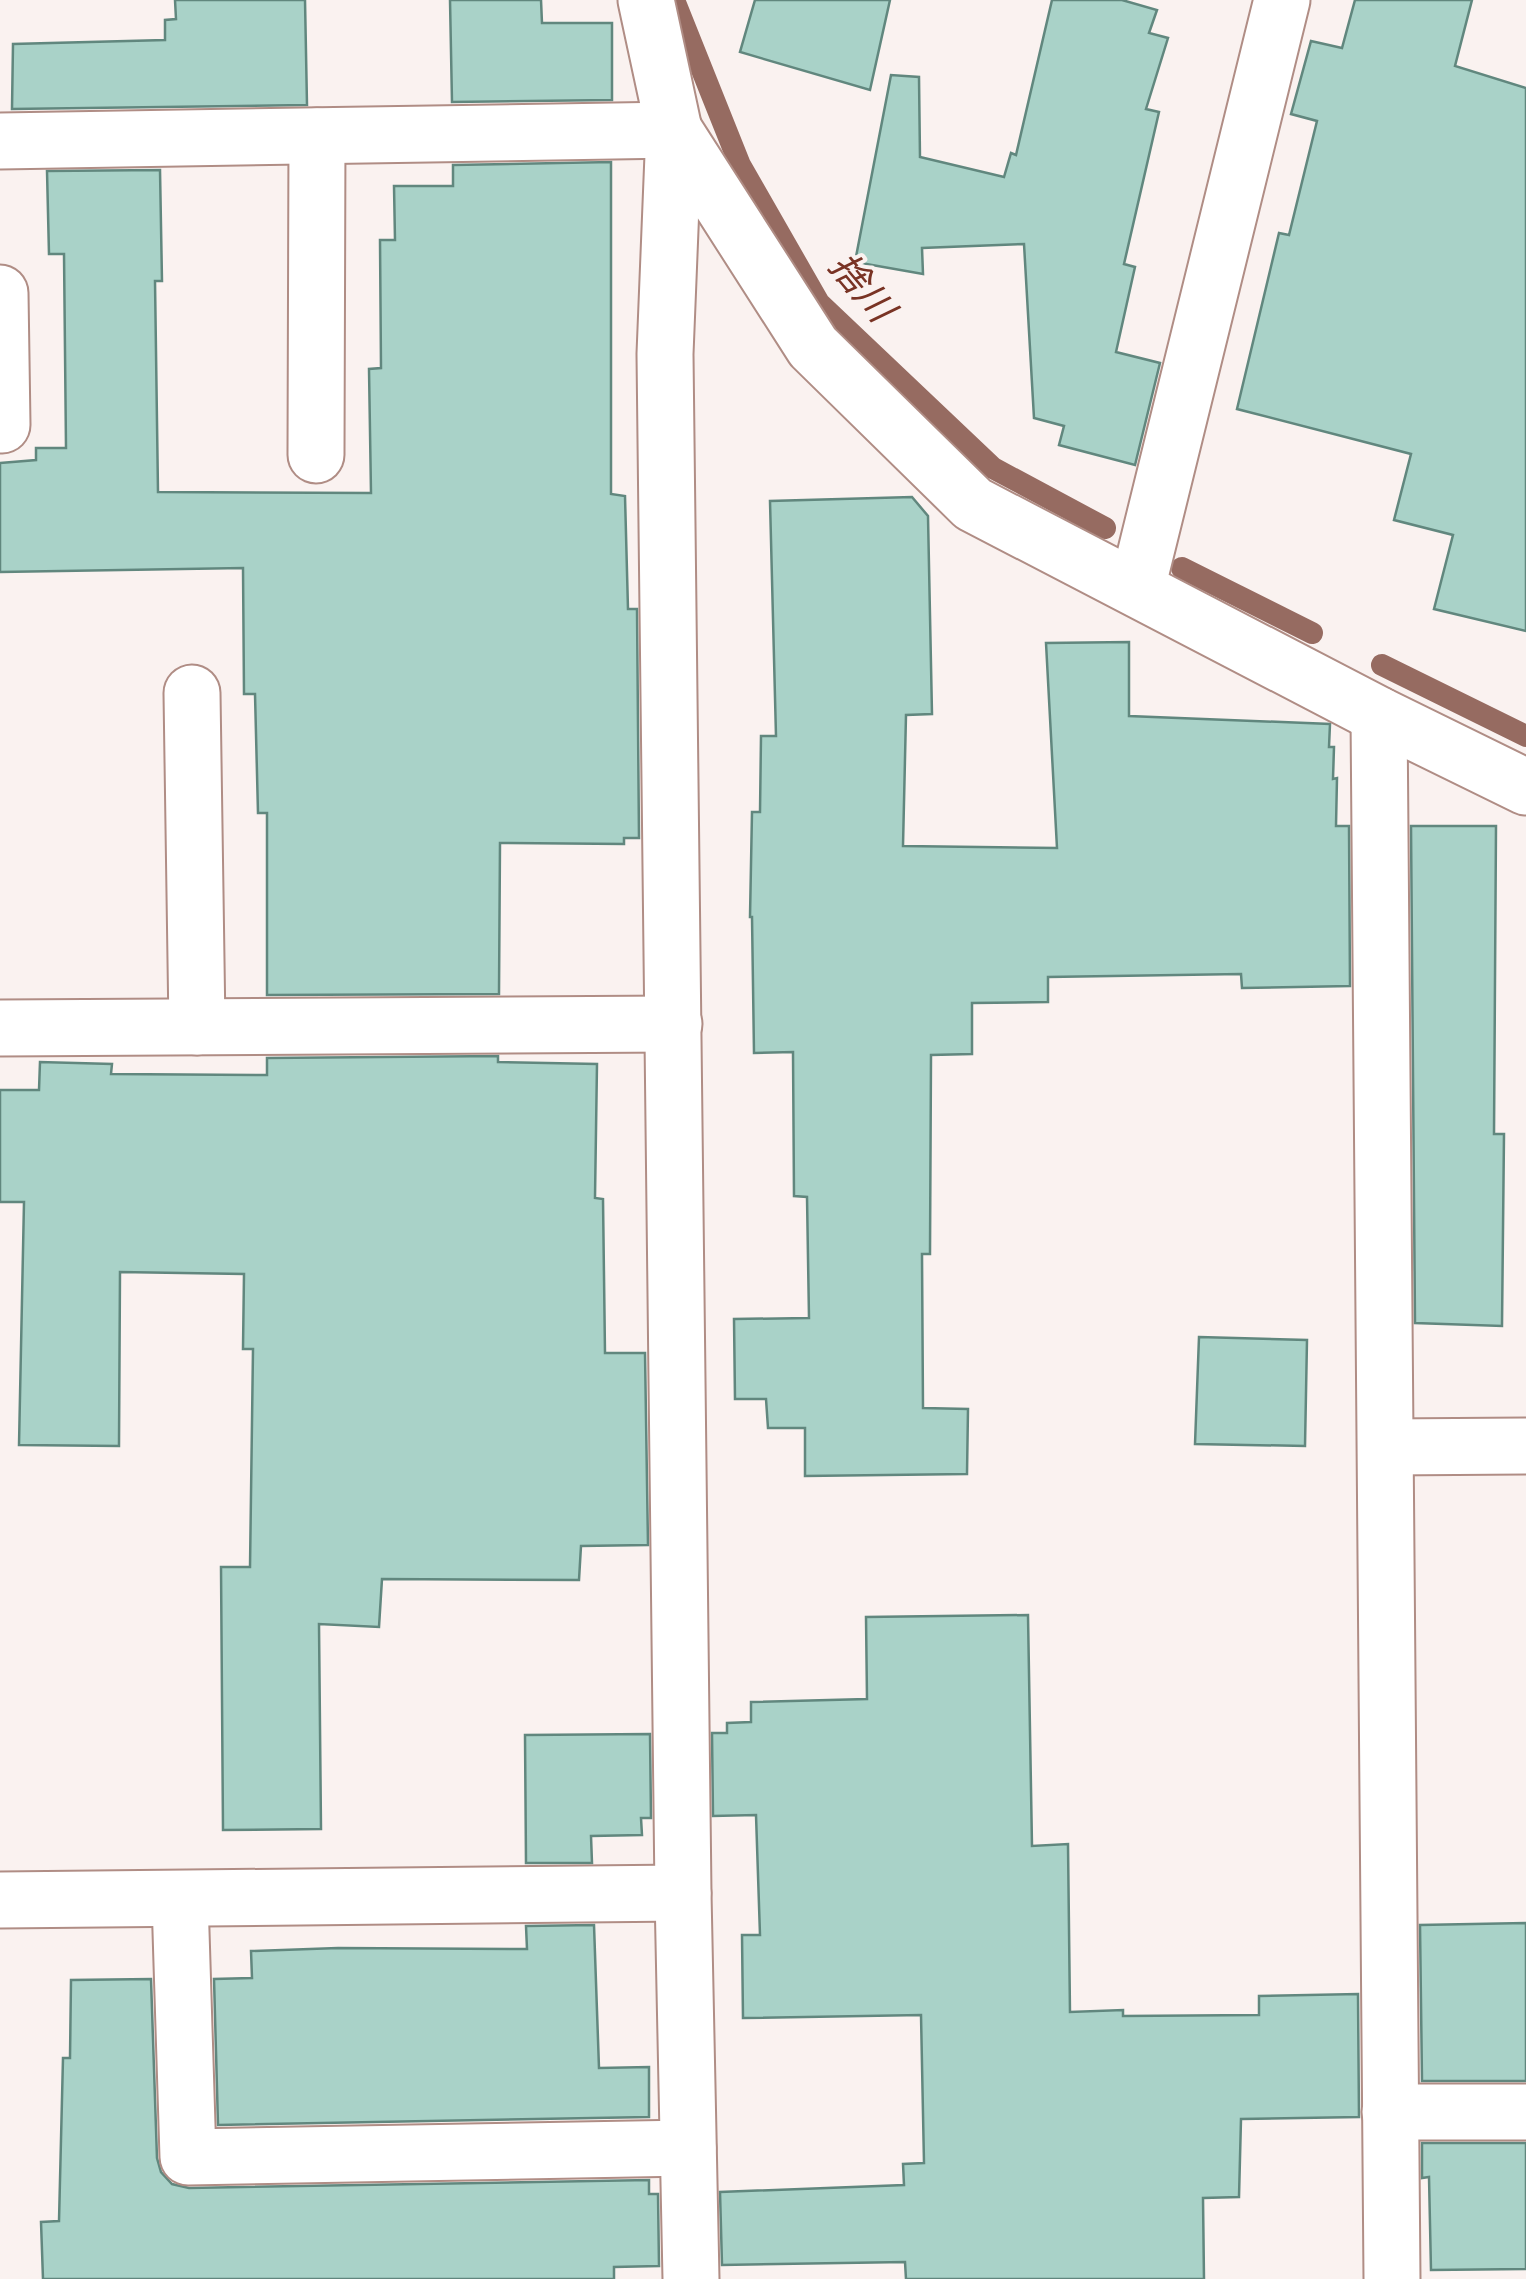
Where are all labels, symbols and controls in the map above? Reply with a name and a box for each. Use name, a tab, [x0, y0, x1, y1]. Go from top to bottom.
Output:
water label: 捨川	[816, 244, 905, 337]

